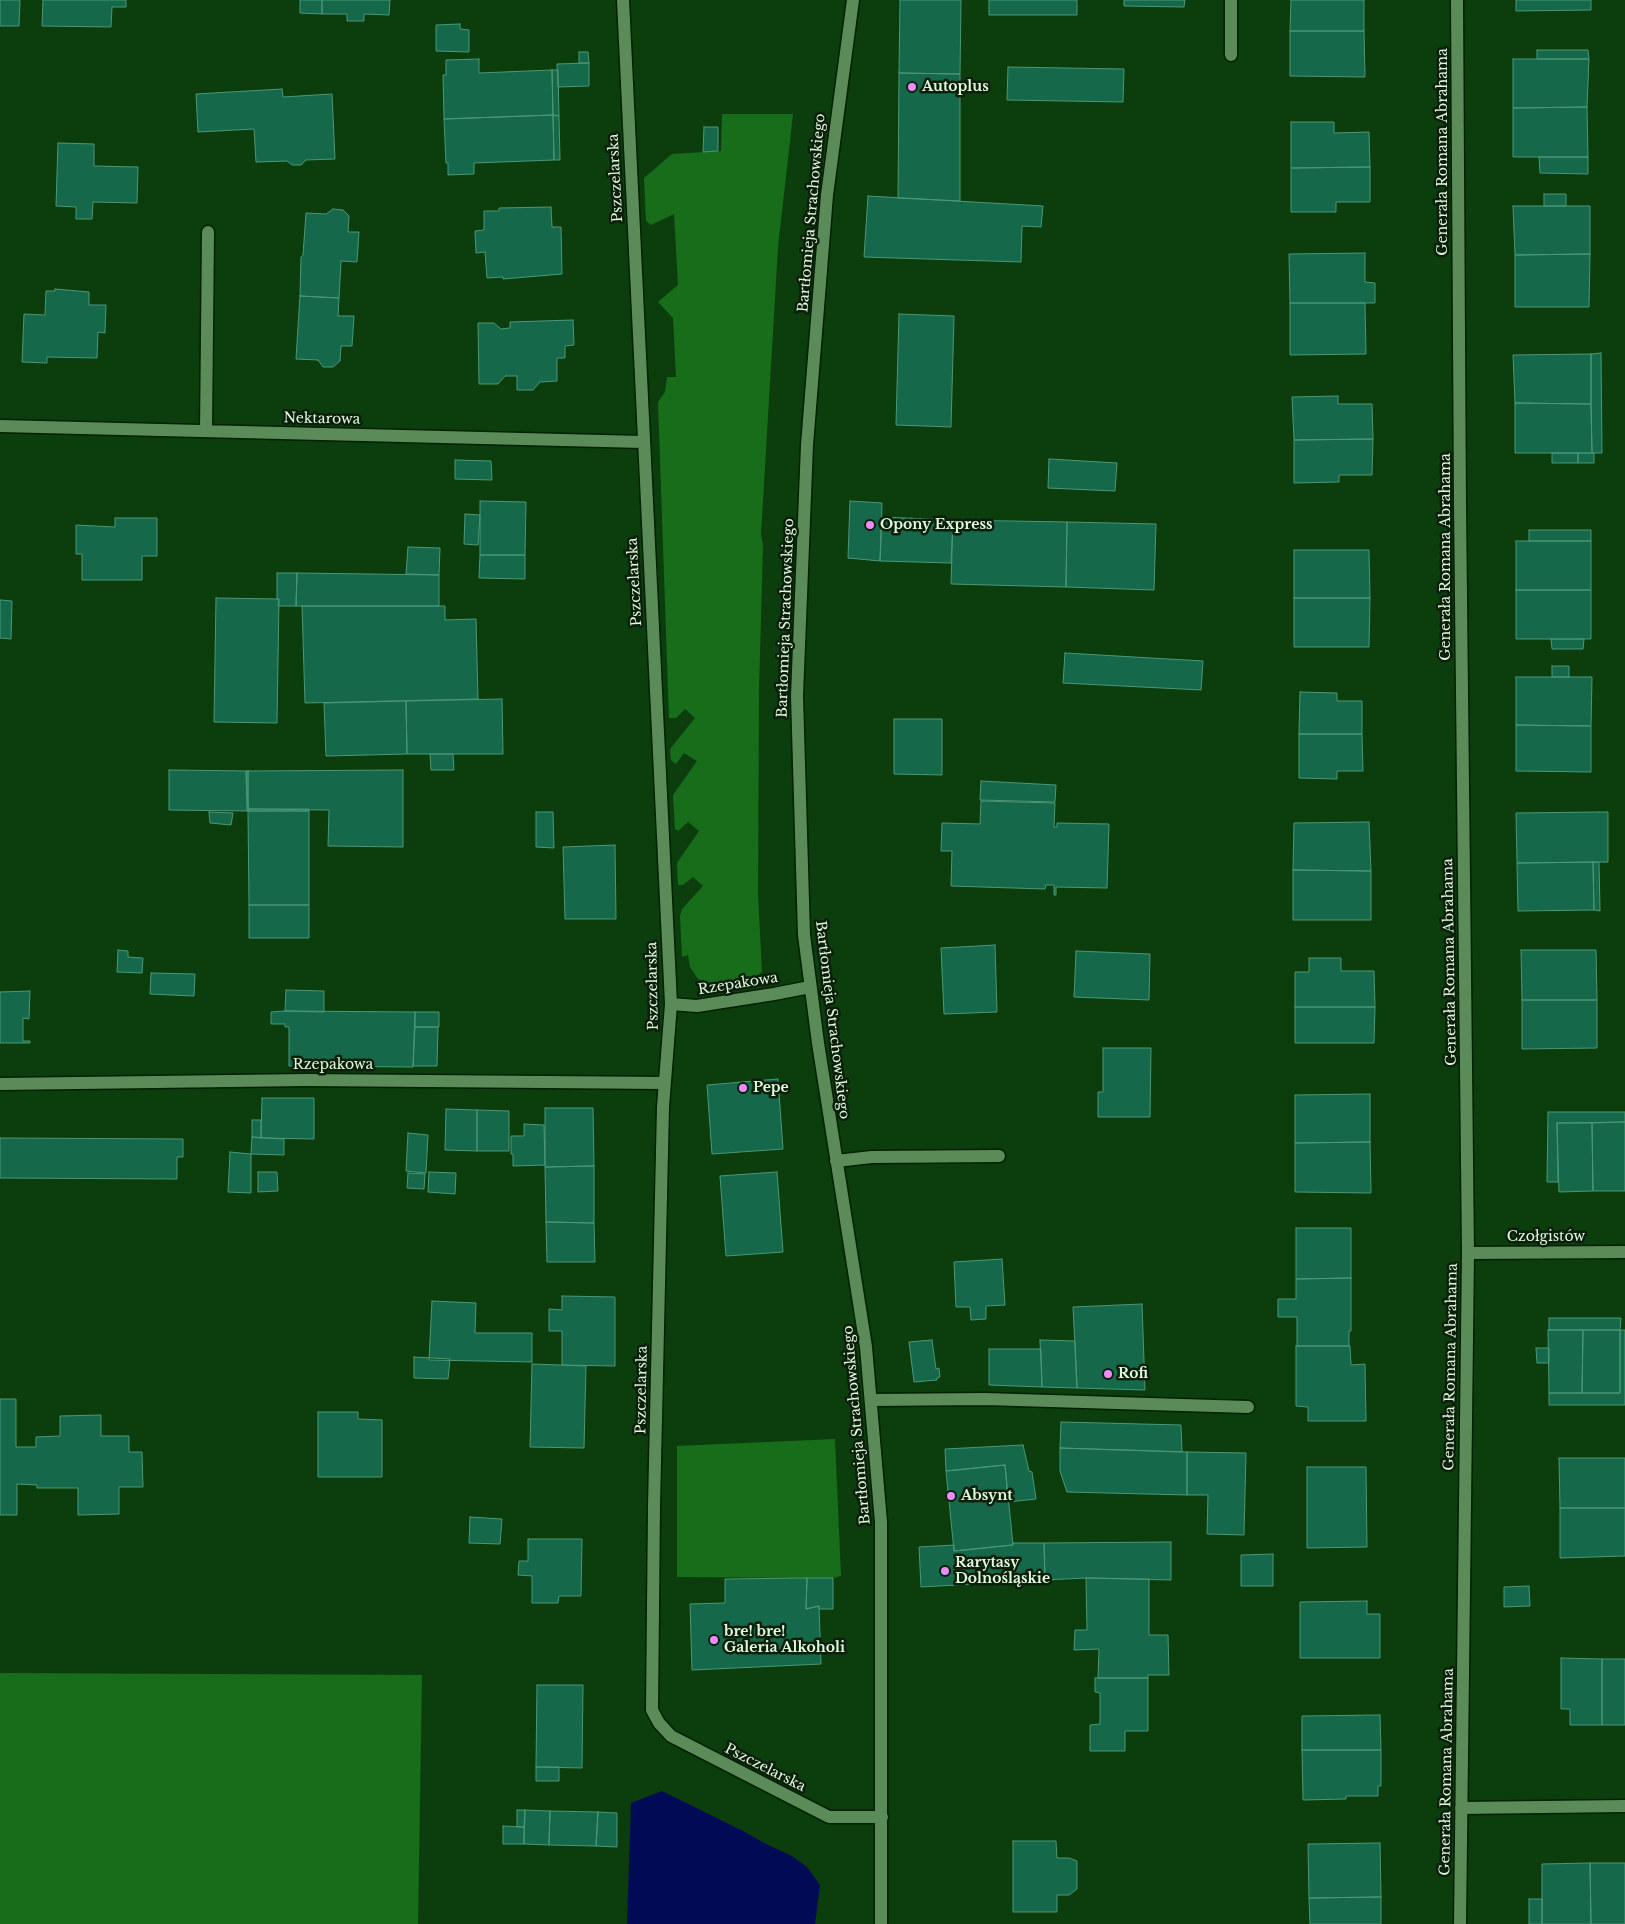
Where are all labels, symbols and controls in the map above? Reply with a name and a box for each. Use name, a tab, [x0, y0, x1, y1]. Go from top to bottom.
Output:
street label: Generała Romana Abrahama	[1435, 48, 1451, 256]
place label: Autoplus	[922, 79, 989, 95]
marker: Autoplus	[906, 81, 918, 93]
street label: Bartłomieja Strachowskiego	[795, 113, 829, 313]
street label: Pszczelarska	[605, 133, 627, 223]
street label: Nektarowa	[283, 410, 361, 428]
street label: Generała Romana Abrahama	[1438, 453, 1454, 661]
place label: Opony Express	[880, 517, 992, 533]
street label: Bartłomieja Strachowskiego	[774, 518, 798, 718]
marker: Opony Express	[864, 519, 876, 531]
street label: Pszczelarska	[624, 537, 646, 627]
street label: Generała Romana Abrahama	[1440, 858, 1460, 1066]
street label: Bartłomieja Strachowskiego	[811, 920, 853, 1120]
street label: Pszczelarska	[644, 942, 662, 1030]
street label: Rzepakowa	[697, 969, 779, 999]
street label: Rzepakowa	[293, 1057, 373, 1073]
place label: Pepe	[753, 1080, 789, 1096]
marker: Pepe	[737, 1082, 749, 1094]
street label: Czołgistów	[1507, 1229, 1585, 1245]
street label: Generała Romana Abrahama	[1441, 1263, 1461, 1471]
street label: Bartłomieja Strachowskiego	[840, 1325, 874, 1525]
street label: Pszczelarska	[633, 1346, 651, 1434]
place label: Rofi	[1118, 1366, 1148, 1382]
marker: Rofi	[1102, 1368, 1114, 1380]
place label: Absynt	[961, 1488, 1013, 1504]
marker: Absynt	[945, 1490, 957, 1502]
place label: Rarytasy Dolnośląskie	[955, 1555, 1050, 1588]
marker: Rarytasy Dolnośląskie	[939, 1565, 951, 1577]
place label: bre! bre! Galeria Alkoholi	[724, 1624, 845, 1656]
marker: bre! bre! Galeria Alkoholi	[708, 1634, 720, 1646]
street label: Generała Romana Abrahama	[1437, 1668, 1457, 1876]
street label: Pszczelarska	[722, 1740, 808, 1796]

